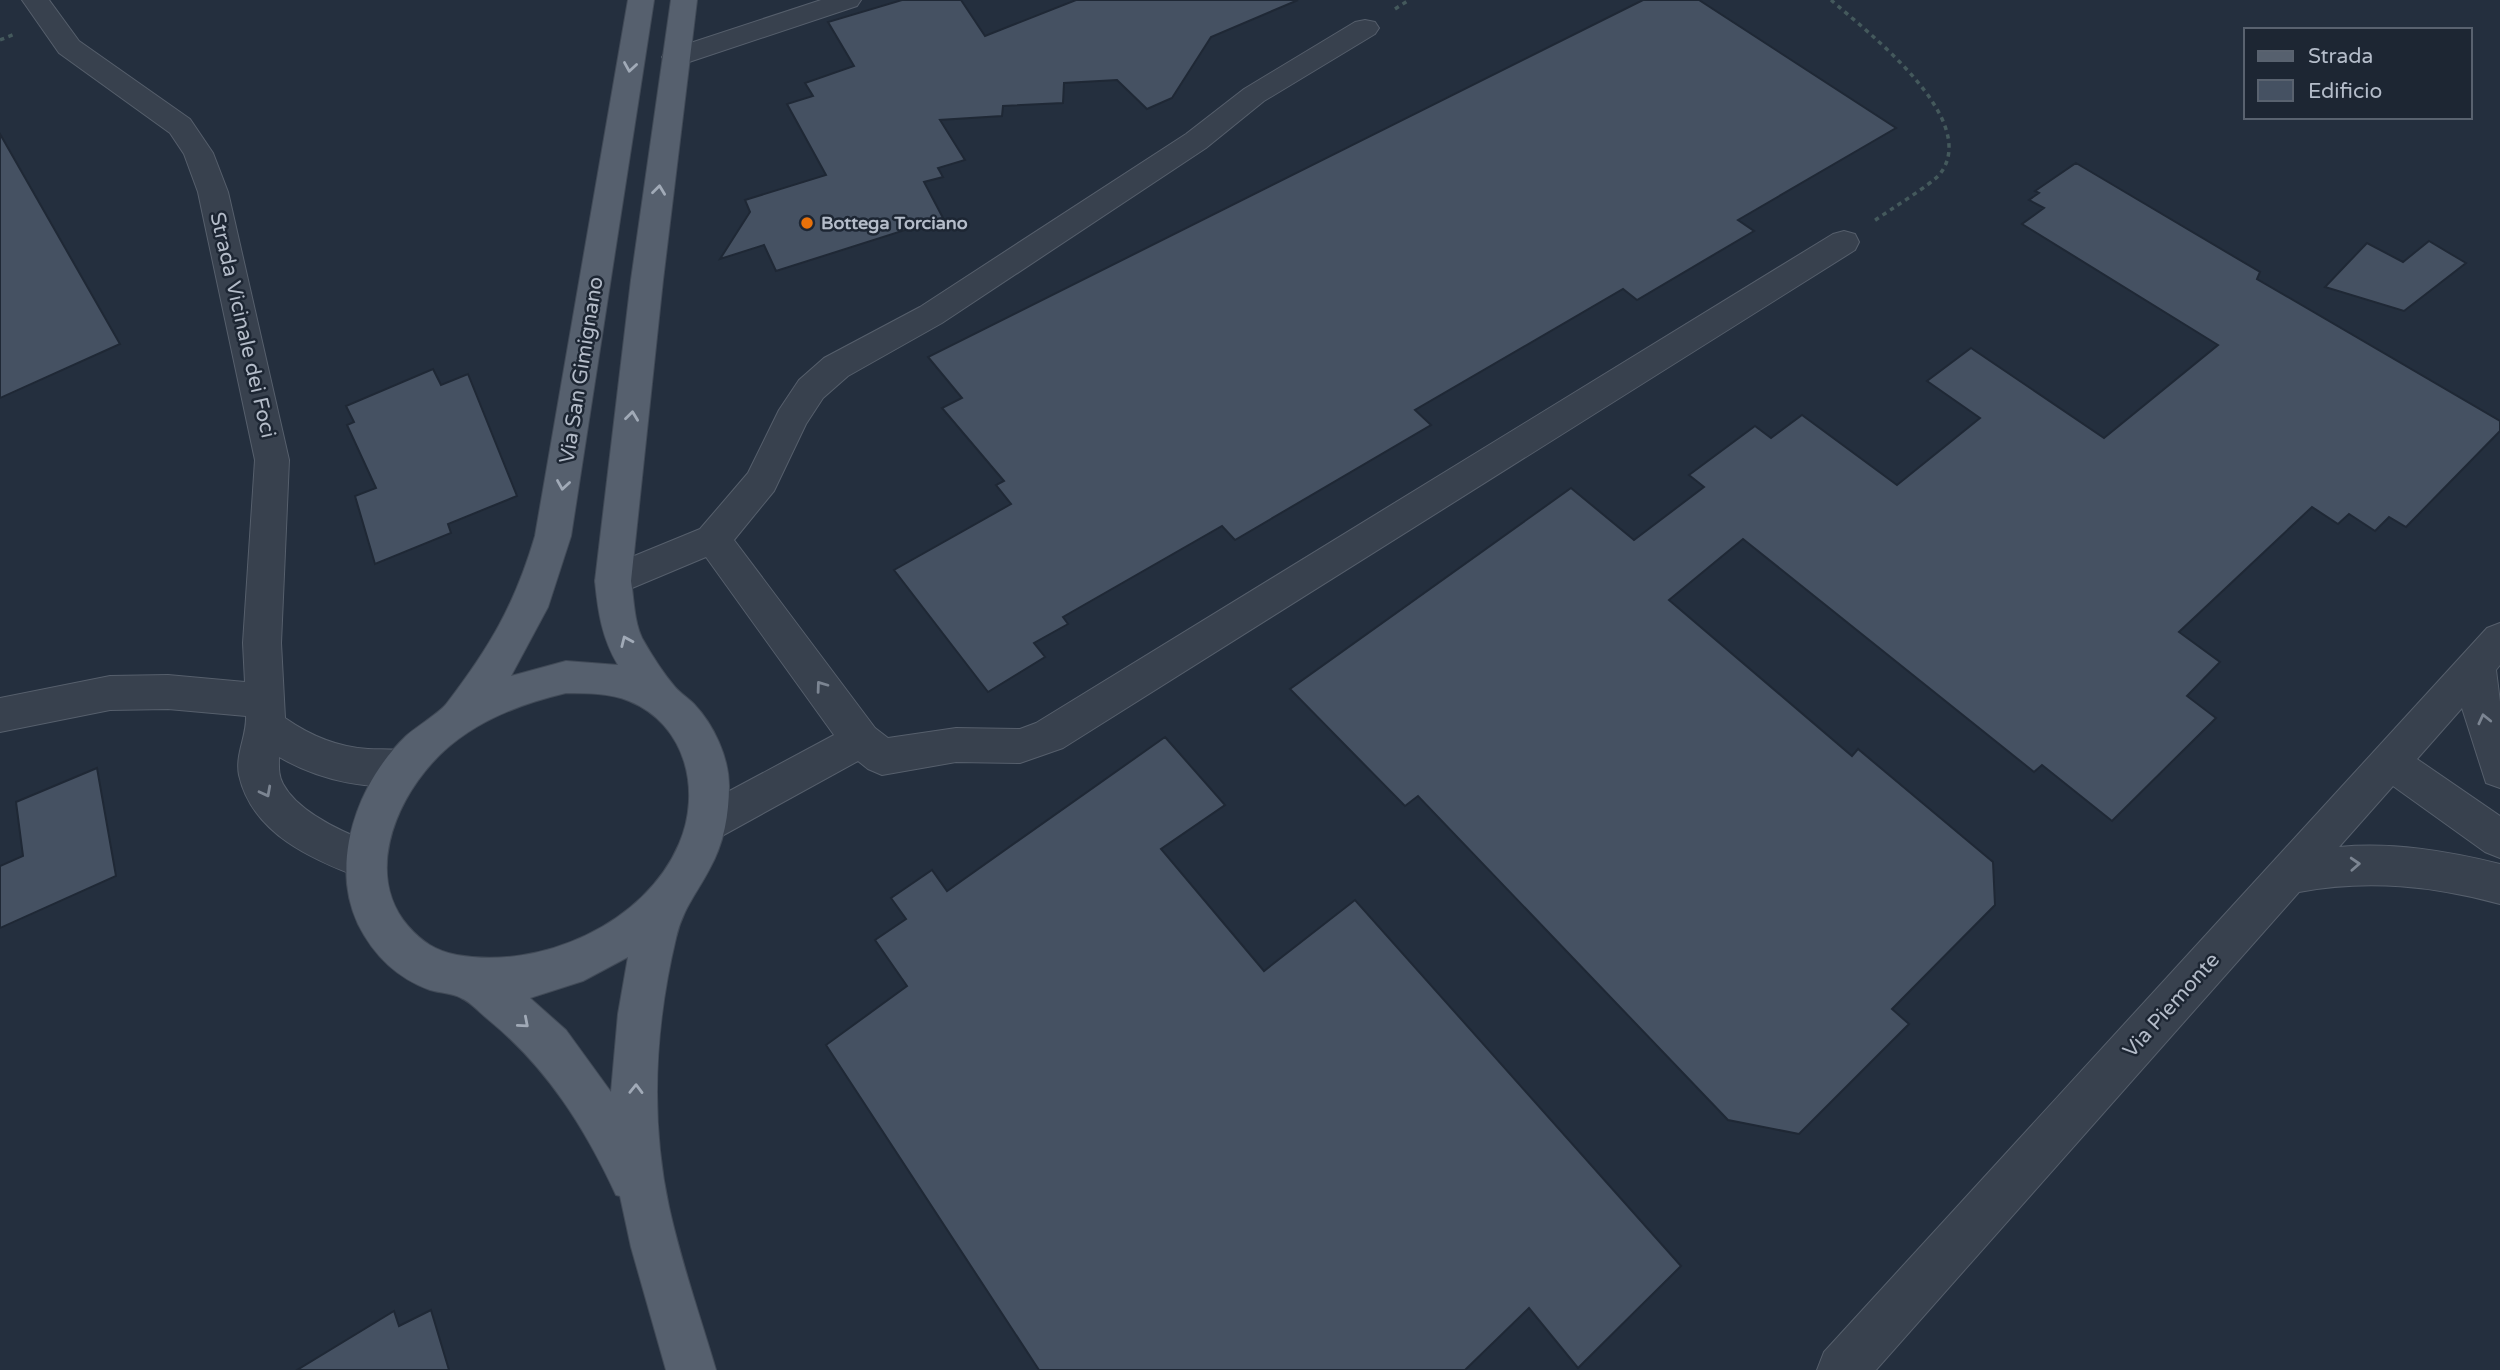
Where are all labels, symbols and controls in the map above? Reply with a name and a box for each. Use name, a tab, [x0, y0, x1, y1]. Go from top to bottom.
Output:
legend	[2244, 28, 2472, 119]
text: Strada	[2308, 44, 2373, 69]
one-way arrow	[623, 61, 638, 73]
text: Edificio	[2308, 79, 2382, 104]
one-way arrow	[651, 185, 666, 196]
street label: Strada Vicinale dei Foci	[204, 210, 281, 440]
place label: Bottega Torciano	[821, 212, 968, 234]
marker: Bottega Torciano	[799, 215, 815, 231]
street label: Via San Gimignano	[554, 275, 609, 465]
one-way arrow	[624, 410, 639, 422]
one-way arrow	[556, 480, 571, 491]
one-way arrow	[620, 636, 634, 648]
one-way arrow	[817, 681, 829, 693]
one-way arrow	[2477, 713, 2492, 725]
one-way arrow	[258, 785, 272, 797]
one-way arrow	[2350, 857, 2361, 872]
street label: Via Piemonte	[2118, 948, 2225, 1063]
one-way arrow	[516, 1015, 529, 1027]
one-way arrow	[628, 1083, 644, 1094]

